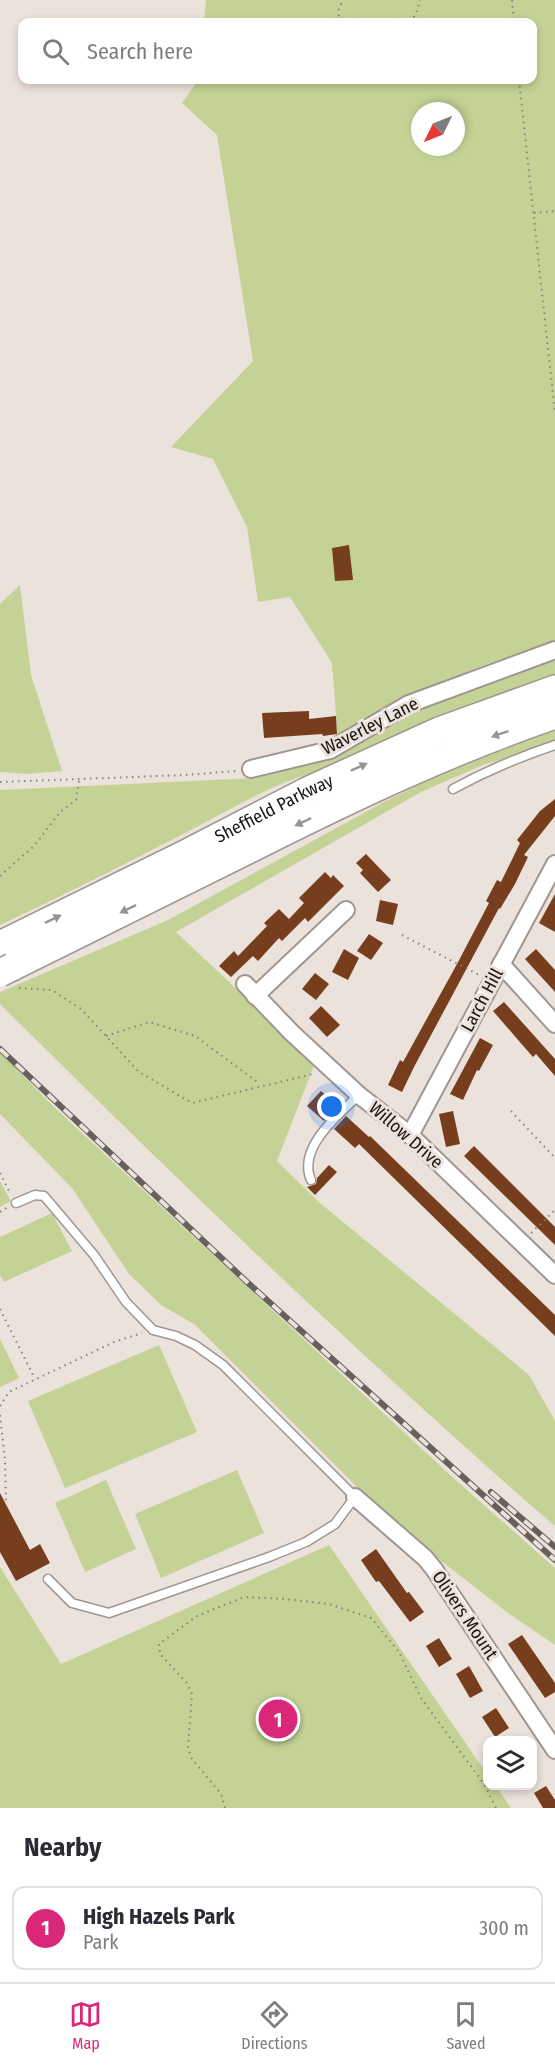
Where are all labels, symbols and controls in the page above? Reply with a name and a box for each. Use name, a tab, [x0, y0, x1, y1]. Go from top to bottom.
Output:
search box	[18, 18, 537, 84]
icon: search	[39, 35, 72, 68]
text: Search here	[87, 38, 193, 65]
north arrow	[411, 102, 465, 156]
street label: Waverley Lane	[318, 692, 422, 760]
one-way arrow	[491, 729, 509, 739]
one-way arrow	[350, 763, 367, 772]
street label: Sheffield Parkway	[211, 770, 337, 848]
one-way arrow	[294, 818, 311, 827]
one-way arrow	[120, 904, 137, 914]
one-way arrow	[44, 915, 61, 924]
street label: Larch Hill	[456, 964, 508, 1036]
your location	[317, 1092, 346, 1121]
street label: Willow Drive	[364, 1097, 448, 1173]
street label: Olivers Mount	[427, 1566, 503, 1664]
pin: 1	[258, 1696, 298, 1742]
map controls	[483, 1736, 537, 1790]
button: layers	[483, 1736, 537, 1790]
text: Nearby	[24, 1832, 101, 1863]
text: High Hazels Park	[83, 1903, 235, 1930]
text: 1	[41, 1916, 50, 1940]
text: 300 m	[479, 1916, 529, 1940]
text: Park	[83, 1930, 119, 1954]
tab: Map	[69, 1998, 102, 2053]
tab: Directions	[241, 1998, 308, 2053]
tab: Saved	[446, 1998, 486, 2053]

